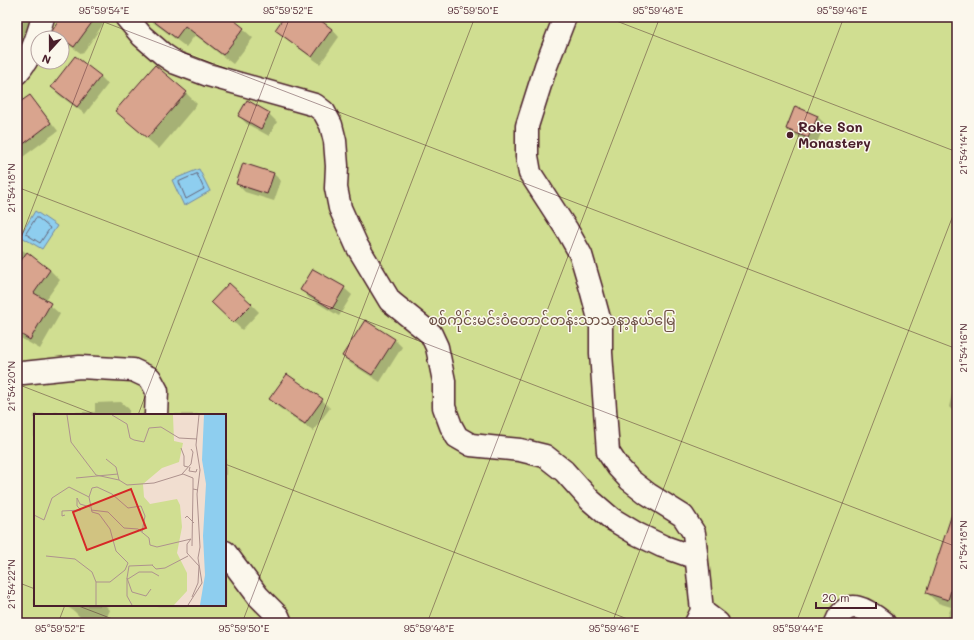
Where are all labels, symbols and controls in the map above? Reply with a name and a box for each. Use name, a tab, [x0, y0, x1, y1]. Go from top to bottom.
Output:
text: 95°59'54"E	[79, 3, 130, 17]
text: 95°59'52"E	[263, 3, 313, 17]
text: 95°59'50"E	[448, 3, 499, 17]
text: 95°59'48"E	[633, 3, 684, 17]
text: 95°59'46"E	[817, 3, 868, 17]
north arrow	[30, 30, 70, 70]
text: N	[40, 51, 53, 68]
place label: Roke Son Monastery	[798, 117, 871, 152]
text: 21°54'14"N	[956, 125, 970, 175]
marker: Roke Son Monastery	[785, 130, 795, 140]
text: 21°54'18"N	[4, 163, 18, 213]
park label: စစ်ကိုင်းမင်းဝံတောင်တန်းသာသနာ့နယ်မြေ	[428, 310, 676, 332]
text: 21°54'16"N	[956, 323, 970, 373]
text: 21°54'20"N	[4, 361, 18, 411]
inset map	[34, 414, 226, 606]
text: 21°54'18"N	[956, 520, 970, 570]
text: 21°54'22"N	[4, 559, 18, 609]
scale bar	[816, 584, 876, 610]
text: 20 m	[822, 589, 850, 605]
text: 95°59'52"E	[35, 621, 85, 635]
text: 95°59'50"E	[219, 621, 270, 635]
text: 95°59'48"E	[404, 621, 455, 635]
text: 95°59'46"E	[589, 621, 640, 635]
text: 95°59'44"E	[773, 621, 824, 635]

